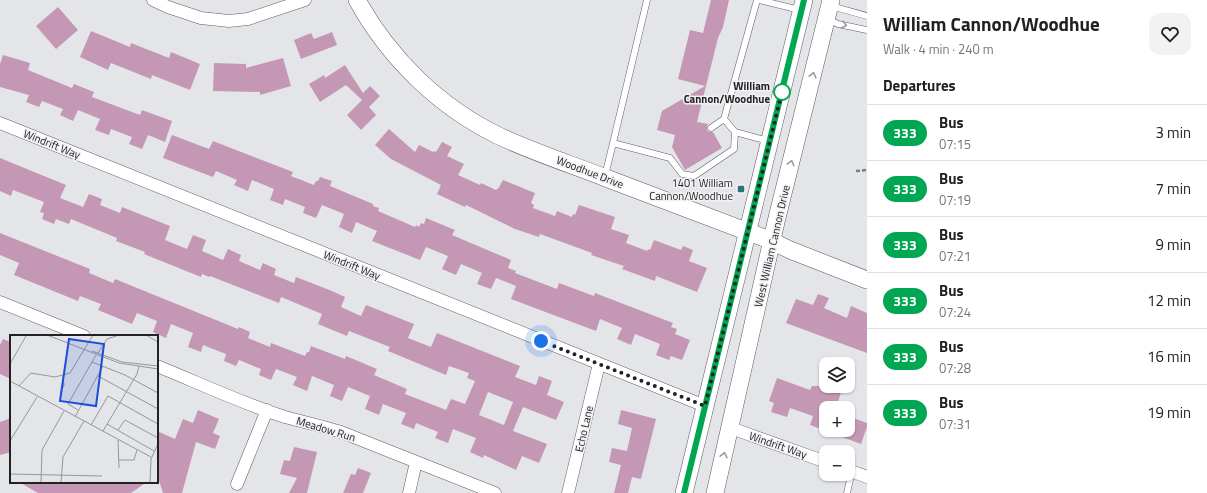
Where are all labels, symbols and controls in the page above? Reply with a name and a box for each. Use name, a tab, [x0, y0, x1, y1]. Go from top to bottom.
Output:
text: William Cannon/Woodhue	[883, 9, 1100, 38]
button: heart	[1149, 13, 1191, 55]
one-way arrow	[841, 21, 847, 29]
text: Walk · 4 min · 240 m	[883, 39, 994, 59]
one-way arrow	[808, 72, 816, 78]
text: Departures	[883, 74, 956, 97]
place label: William Cannon/Woodhue	[684, 78, 770, 107]
marker: William Cannon/Woodhue	[773, 83, 791, 101]
text: Bus	[939, 111, 964, 134]
text: 3 min	[1155, 121, 1191, 144]
text: 333	[893, 122, 917, 143]
street label: Windrift Way	[21, 125, 84, 163]
text: 07:15	[939, 134, 971, 154]
street label: Woodhue Drive	[554, 152, 626, 192]
one-way arrow	[786, 159, 795, 166]
text: Bus	[939, 167, 964, 190]
place label: 1401 William Cannon/Woodhue	[649, 175, 733, 204]
text: 7 min	[1155, 177, 1191, 200]
text: 333	[893, 178, 917, 199]
street label: West William Cannon Drive	[750, 183, 794, 309]
marker: 1401 William Cannon/Woodhue	[736, 184, 746, 194]
text: 07:19	[939, 190, 971, 210]
text: Bus	[939, 223, 964, 246]
text: 9 min	[1155, 233, 1191, 256]
text: 333	[893, 234, 917, 255]
street label: Windrift Way	[321, 246, 384, 284]
text: 07:21	[939, 246, 971, 266]
text: Bus	[939, 279, 964, 302]
text: 12 min	[1147, 289, 1191, 312]
text: 333	[893, 290, 917, 311]
text: 07:24	[939, 302, 971, 322]
your location	[531, 331, 551, 351]
inset map	[10, 335, 158, 483]
text: Bus	[939, 335, 964, 358]
text: 16 min	[1147, 345, 1191, 368]
text: 333	[893, 346, 917, 367]
map controls	[819, 357, 855, 481]
button: layers	[819, 357, 855, 393]
text: 07:28	[939, 358, 971, 378]
text: Bus	[939, 391, 964, 414]
button: +	[819, 401, 855, 437]
text: 19 min	[1147, 401, 1191, 424]
text: 333	[893, 402, 917, 423]
street label: Echo Lane	[571, 404, 597, 454]
street label: Meadow Run	[294, 412, 358, 446]
text: 07:31	[939, 414, 971, 434]
street label: Windrift Way	[747, 428, 810, 463]
button: −	[819, 445, 855, 481]
one-way arrow	[720, 452, 728, 458]

